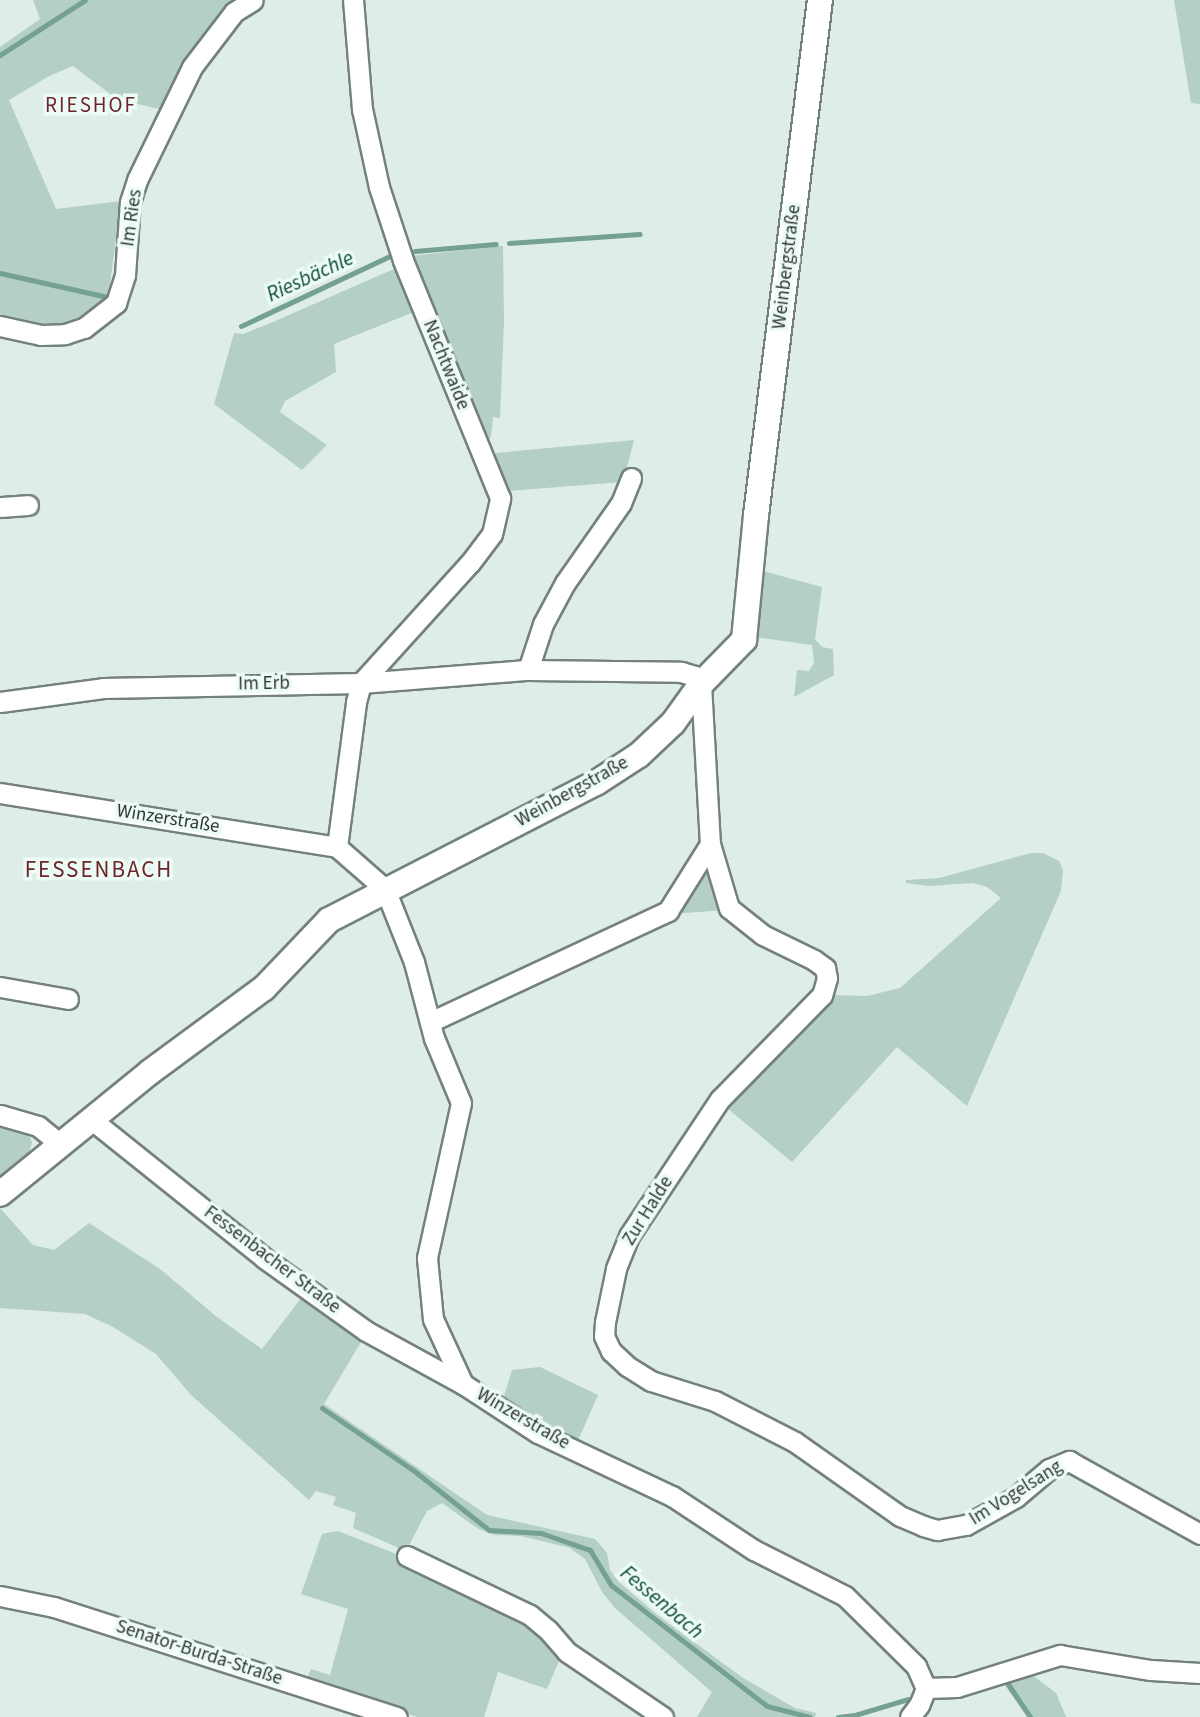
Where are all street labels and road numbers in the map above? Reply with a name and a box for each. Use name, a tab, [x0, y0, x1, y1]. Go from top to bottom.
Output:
street label: Im Ries	[117, 188, 147, 248]
street label: Weinbergstraße	[768, 203, 806, 331]
street label: Nachtwaide	[418, 317, 474, 413]
street label: Im Erb	[238, 672, 290, 696]
street label: Weinbergstraße	[512, 752, 632, 832]
street label: Winzerstraße	[115, 800, 221, 838]
street label: Zur Halde	[618, 1172, 678, 1250]
street label: Fessenbacher Straße	[199, 1201, 345, 1319]
street label: Winzerstraße	[472, 1383, 574, 1455]
street label: Im Vogelsang	[965, 1455, 1067, 1531]
street label: Senator-Burda-Straße	[113, 1615, 285, 1691]

